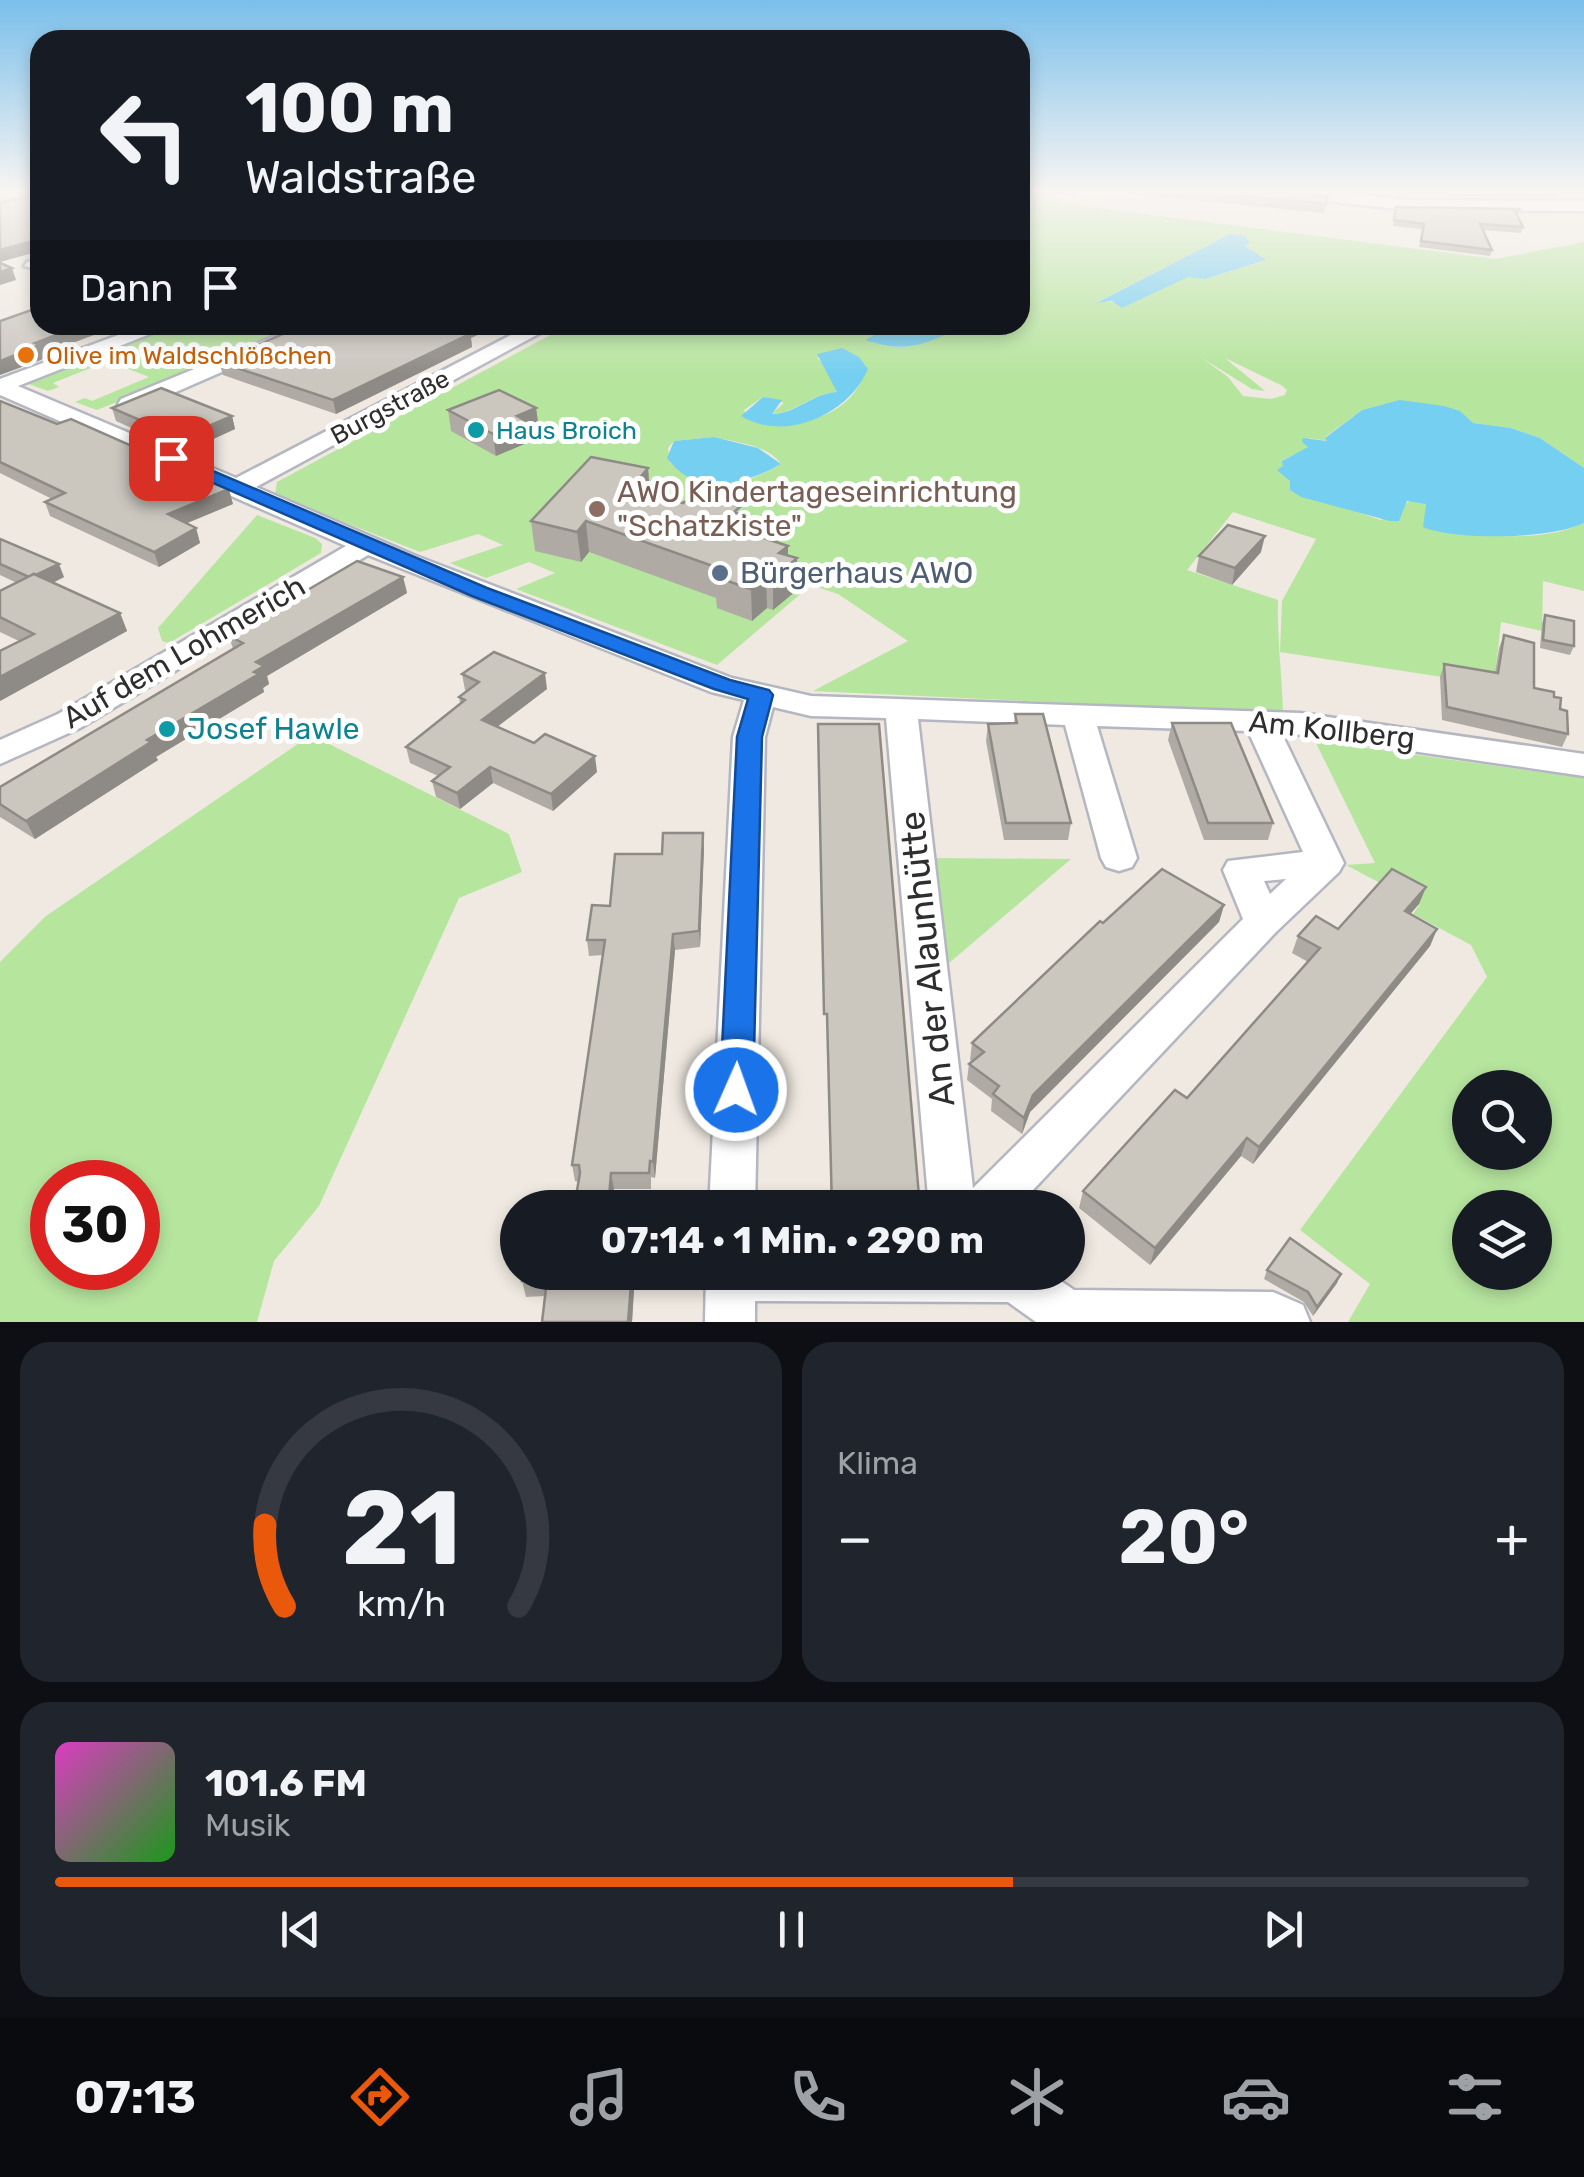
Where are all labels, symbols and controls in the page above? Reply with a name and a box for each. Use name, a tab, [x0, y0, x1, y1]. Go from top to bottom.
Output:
text: 100 m	[245, 67, 454, 150]
icon: left	[80, 70, 210, 200]
text: Waldstraße	[245, 151, 476, 204]
icon: arrive	[193, 260, 248, 315]
text: Dann	[80, 265, 173, 311]
place label: Olive im Waldschlößchen	[46, 341, 332, 370]
marker: Olive im Waldschlößchen	[15, 344, 37, 366]
street label: Burgstraße	[326, 364, 454, 450]
pin	[129, 416, 214, 501]
place label: Haus Broich	[496, 416, 637, 445]
marker: Haus Broich	[465, 419, 487, 441]
icon: arrive	[144, 431, 199, 486]
place label: AWO Kindertageseinrichtung "Schatzkiste"	[617, 474, 1017, 544]
marker: AWO Kindertageseinrichtung "Schatzkiste"	[586, 498, 608, 520]
place label: Bürgerhaus AWO	[740, 555, 973, 591]
marker: Bürgerhaus AWO	[709, 562, 731, 584]
street label: Auf dem Lohmerich	[56, 568, 312, 736]
street label: Am Kollberg	[1247, 703, 1417, 757]
place label: Josef Hawle	[187, 711, 360, 747]
marker: Josef Hawle	[156, 718, 178, 740]
street label: An der Alaunhütte	[891, 809, 963, 1109]
position arrow	[684, 1038, 788, 1142]
map controls	[1452, 1070, 1552, 1290]
button: search	[1452, 1070, 1552, 1170]
speed limit sign: 30	[30, 1160, 160, 1290]
button: layers	[1452, 1190, 1552, 1290]
text: 07:14 · 1 Min. · 290 m	[601, 1217, 984, 1263]
text: Klima	[837, 1444, 918, 1482]
text: 21	[341, 1467, 461, 1590]
text: 20°	[1118, 1493, 1249, 1582]
text: −	[837, 1506, 873, 1571]
text: +	[1495, 1506, 1529, 1571]
text: km/h	[356, 1583, 446, 1625]
text: 101.6 FM	[205, 1760, 367, 1806]
text: Musik	[205, 1806, 290, 1844]
icon: previous	[273, 1902, 328, 1957]
icon: pause	[764, 1902, 819, 1957]
icon: next	[1256, 1902, 1311, 1957]
icon: directions	[345, 2062, 415, 2132]
icon: music	[564, 2062, 634, 2132]
icon: phone	[783, 2062, 853, 2132]
icon: climate	[1002, 2062, 1072, 2132]
icon: car	[1221, 2062, 1291, 2132]
icon: filters	[1440, 2062, 1510, 2132]
text: 07:13	[74, 2071, 196, 2124]

